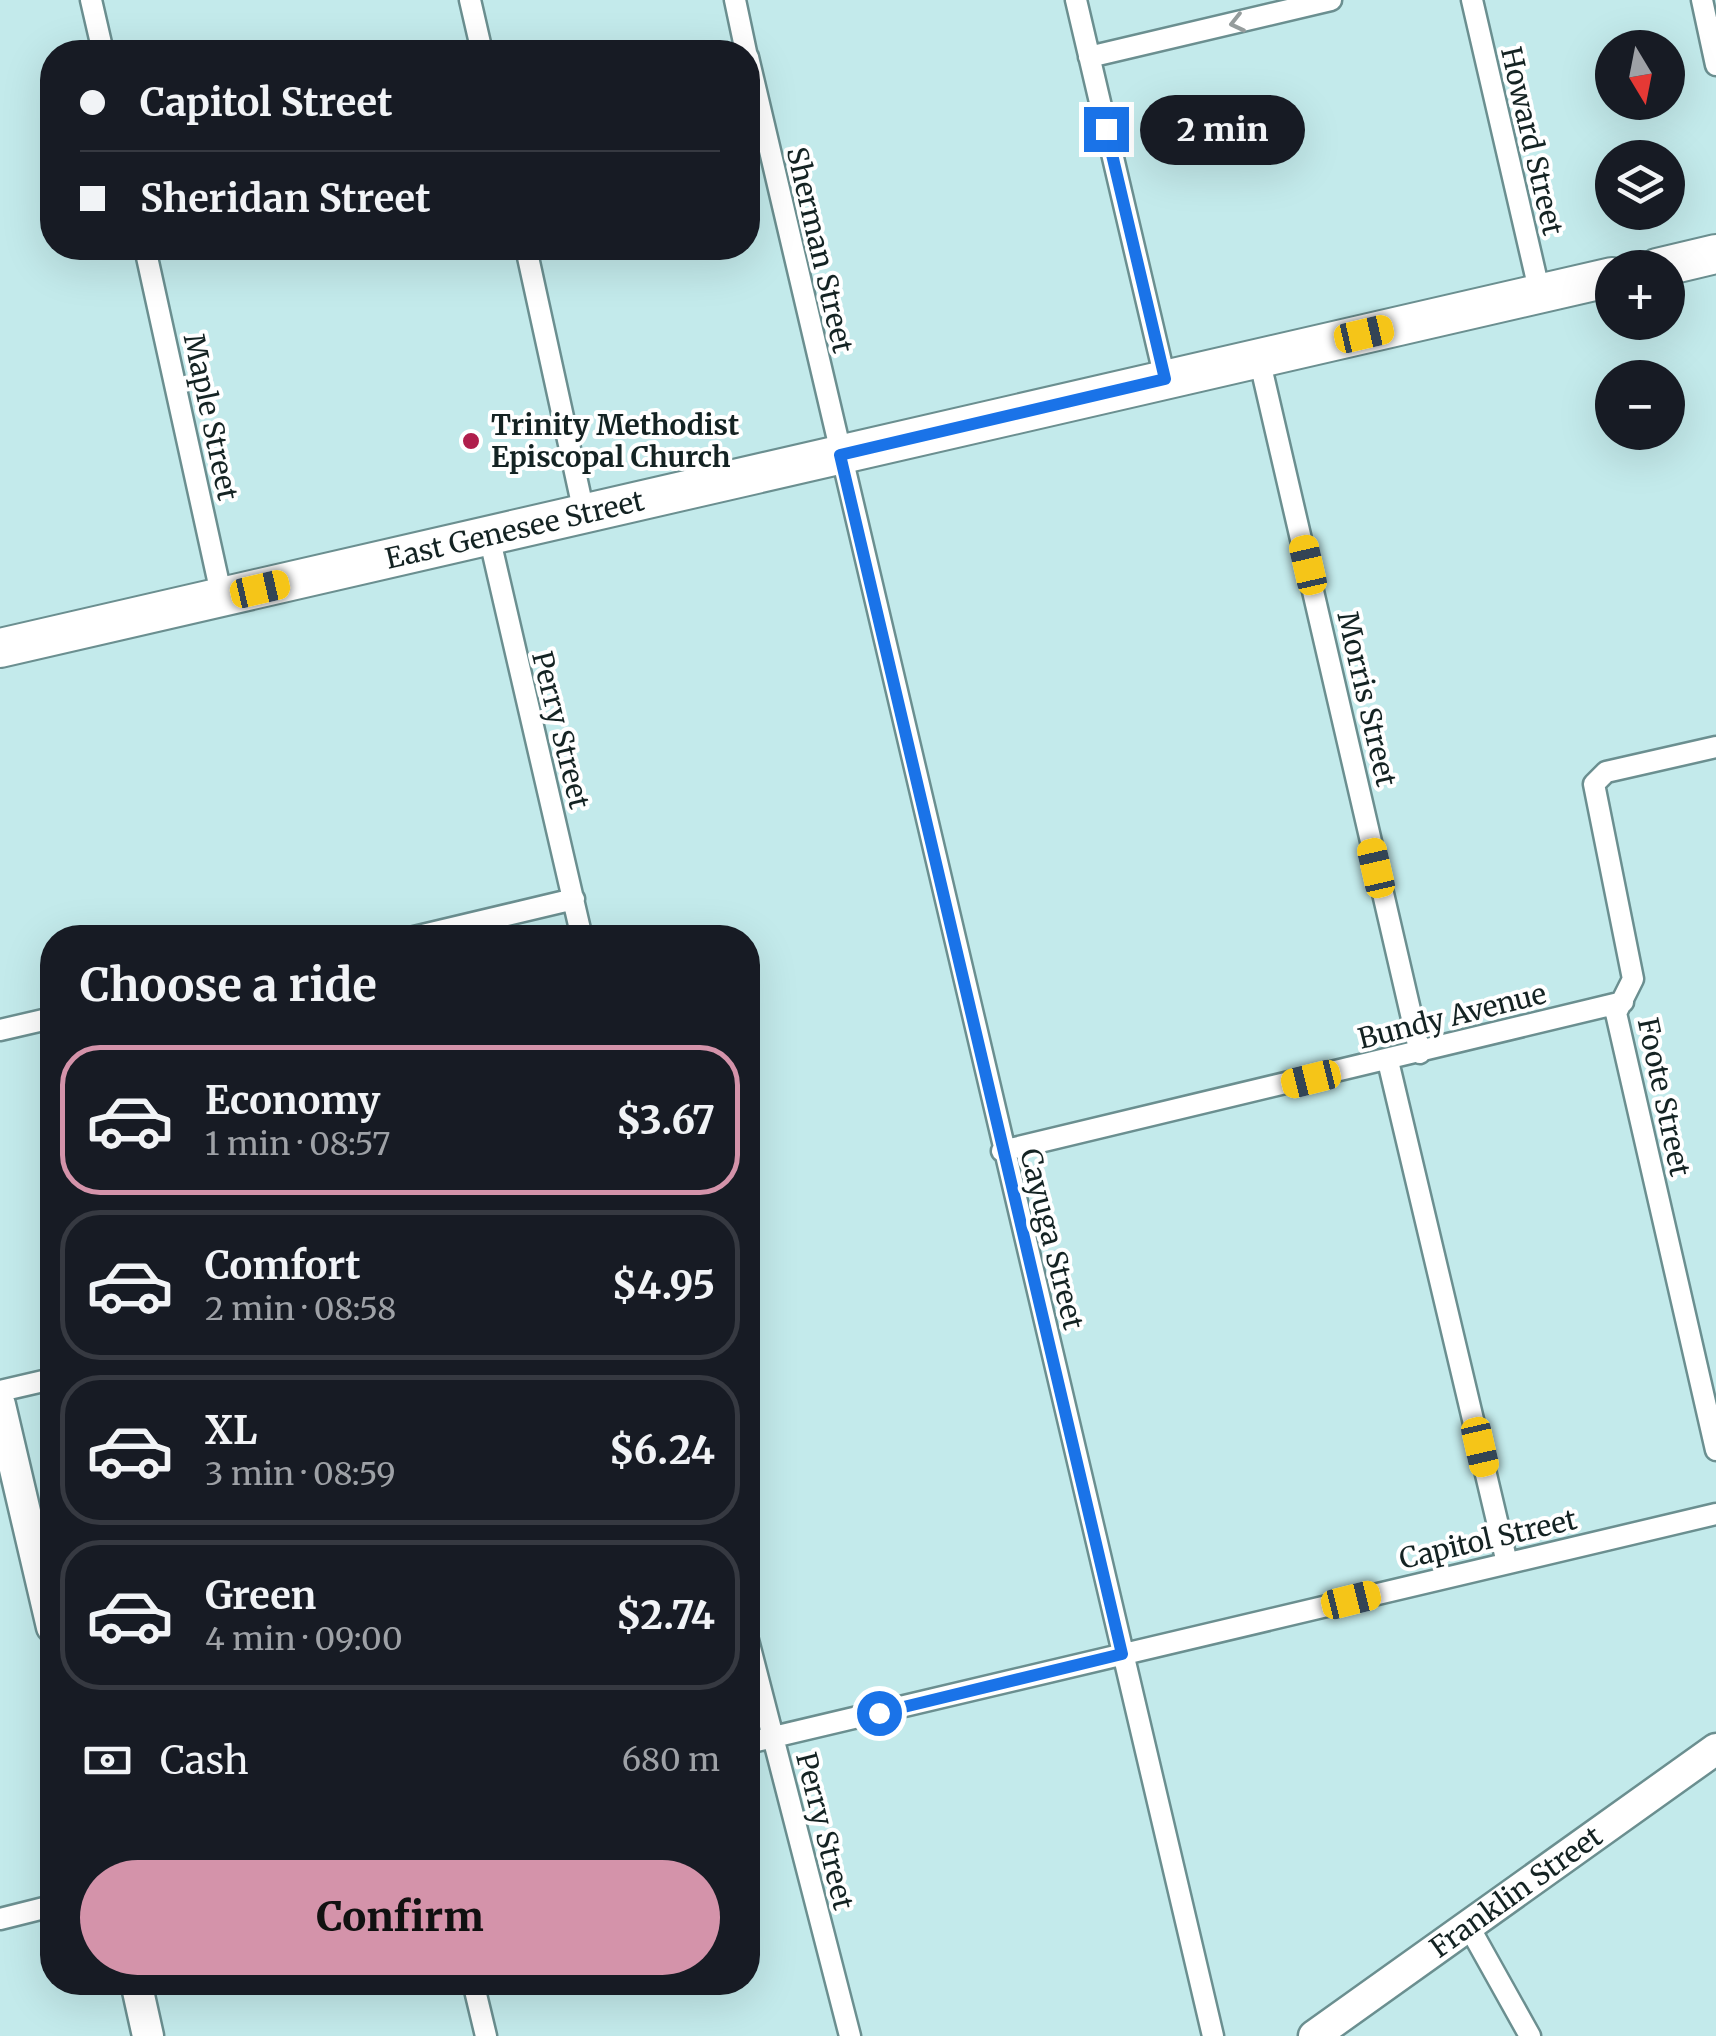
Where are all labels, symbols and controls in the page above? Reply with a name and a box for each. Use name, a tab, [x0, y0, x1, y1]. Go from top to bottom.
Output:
one-way arrow	[1229, 11, 1246, 32]
north arrow	[1595, 30, 1685, 120]
map controls	[1595, 30, 1685, 450]
street label: Howard Street	[1493, 43, 1571, 239]
text: Capitol Street	[140, 79, 392, 126]
callout: 2 min	[1141, 94, 1306, 164]
route end	[1084, 107, 1129, 152]
text: 2 min	[1177, 110, 1268, 150]
button: layers	[1595, 140, 1685, 230]
street label: Sherman Street	[779, 144, 861, 357]
text: Sheridan Street	[140, 175, 430, 222]
button: +	[1595, 250, 1685, 340]
car	[1331, 313, 1397, 355]
street label: Maple Street	[176, 330, 246, 504]
button: −	[1595, 360, 1685, 450]
place label: Trinity Methodist Episcopal Church	[491, 407, 739, 475]
marker: Trinity Methodist Episcopal Church	[460, 430, 482, 452]
street label: East Genesee Street	[382, 482, 648, 577]
car	[1287, 532, 1329, 598]
car	[227, 568, 293, 610]
street label: Morris Street	[1329, 608, 1405, 790]
street label: Perry Street	[524, 648, 598, 812]
car	[1355, 835, 1397, 901]
text: Choose a ride	[80, 957, 377, 1013]
street label: Bundy Avenue	[1354, 975, 1550, 1057]
street label: Foote Street	[1630, 1014, 1698, 1180]
car	[1278, 1057, 1344, 1101]
icon: car	[85, 1075, 175, 1165]
text: Economy	[205, 1077, 380, 1124]
text: $3.67	[616, 1097, 715, 1144]
text: 1 min · 08:57	[205, 1124, 390, 1164]
street label: Cayuga Street	[1012, 1145, 1092, 1333]
icon: car	[85, 1240, 175, 1330]
text: Comfort	[205, 1242, 361, 1289]
text: $4.95	[612, 1262, 715, 1309]
text: 2 min · 08:58	[205, 1289, 396, 1329]
icon: car	[85, 1405, 175, 1495]
text: XL	[205, 1407, 257, 1454]
car	[1459, 1414, 1501, 1480]
text: $6.24	[609, 1427, 715, 1474]
text: 3 min · 08:59	[205, 1454, 396, 1494]
street label: Capitol Street	[1396, 1501, 1580, 1577]
icon: car	[85, 1570, 175, 1660]
text: Green	[205, 1572, 316, 1619]
car	[1318, 1578, 1384, 1622]
text: $2.74	[616, 1592, 715, 1639]
text: 4 min · 09:00	[205, 1619, 403, 1659]
route start	[857, 1691, 902, 1736]
icon: cash	[80, 1733, 135, 1788]
text: Cash	[160, 1737, 249, 1784]
text: 680 m	[622, 1740, 720, 1780]
street label: Perry Street	[788, 1749, 862, 1913]
street label: Franklin Street	[1423, 1818, 1609, 1966]
button: Confirm	[80, 1860, 720, 1975]

